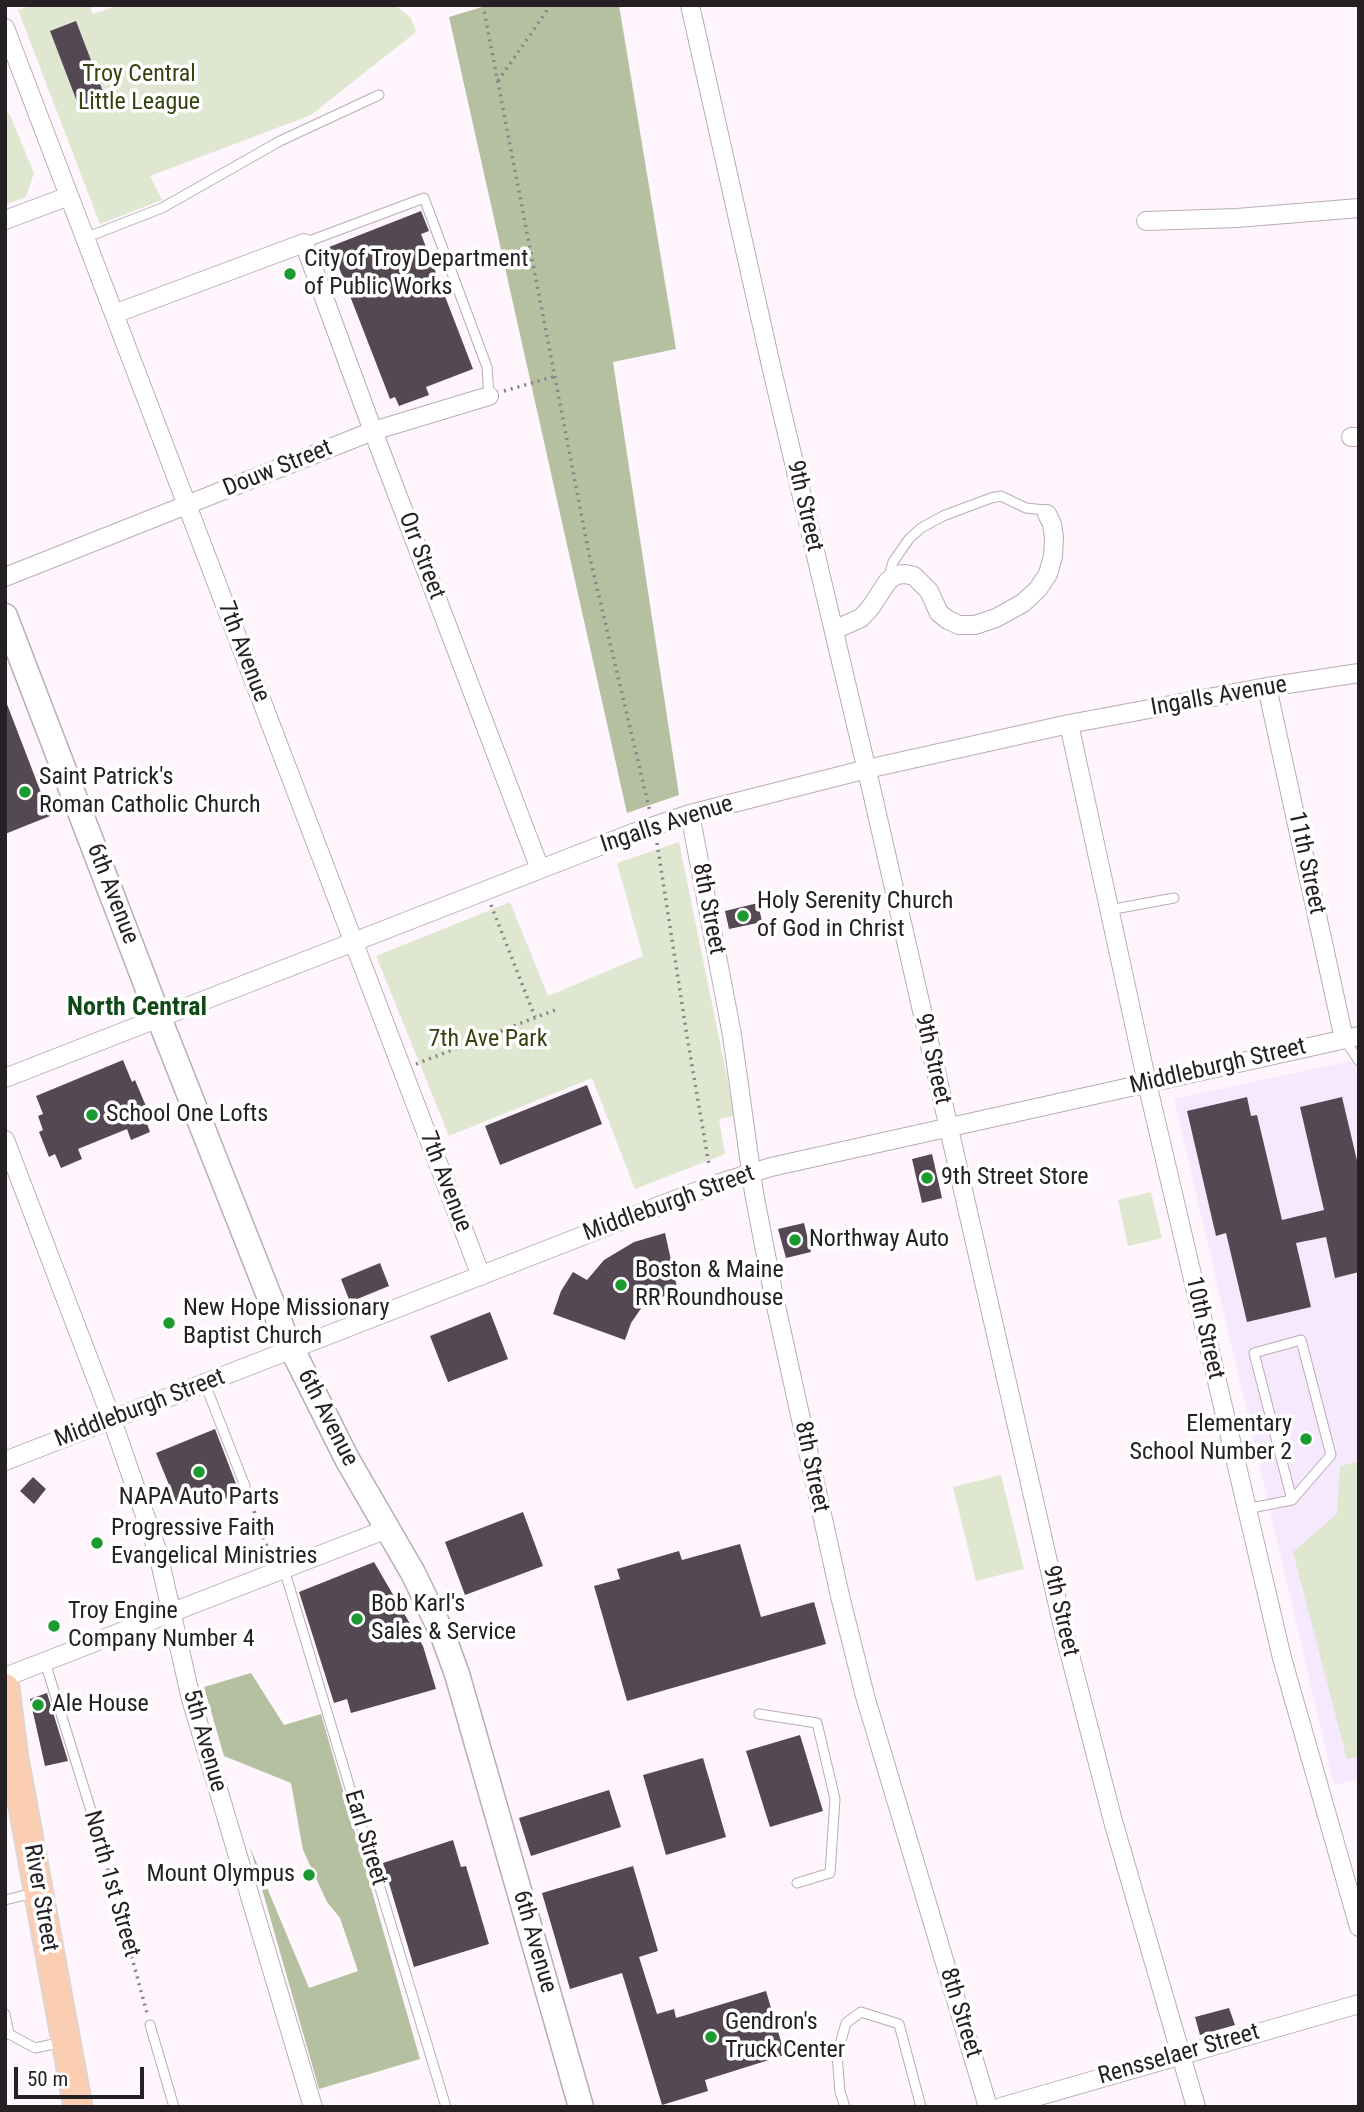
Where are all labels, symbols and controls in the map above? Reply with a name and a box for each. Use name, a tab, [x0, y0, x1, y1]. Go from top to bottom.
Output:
park label: Troy Central Little League	[78, 61, 200, 117]
place label: City of Troy Department of Public Works	[304, 246, 528, 302]
marker: City of Troy Department of Public Works	[282, 266, 298, 282]
street label: Douw Street	[219, 434, 337, 504]
street label: 9th Street	[780, 458, 828, 554]
street label: Orr Street	[391, 508, 451, 604]
street label: 7th Avenue	[211, 598, 275, 706]
street label: Ingalls Avenue	[1149, 671, 1289, 723]
place label: Saint Patrick's Roman Catholic Church	[39, 764, 260, 820]
marker: Saint Patrick's Roman Catholic Church	[17, 784, 33, 800]
street label: Ingalls Avenue	[597, 790, 737, 860]
street label: 11th Street	[1281, 809, 1331, 917]
street label: 6th Avenue	[80, 840, 144, 948]
street label: 8th Street	[685, 861, 731, 957]
place label: Holy Serenity Church of God in Christ	[757, 888, 953, 944]
marker: Holy Serenity Church of God in Christ	[735, 908, 751, 924]
district label: North Central	[67, 992, 207, 1024]
street label: 9th Street	[908, 1011, 956, 1107]
park label: 7th Ave Park	[429, 1026, 547, 1054]
street label: Middleburgh Street	[1127, 1033, 1309, 1101]
place label: School One Lofts	[106, 1101, 268, 1129]
marker: School One Lofts	[84, 1107, 100, 1123]
street label: 7th Avenue	[413, 1128, 477, 1236]
street label: Middleburgh Street	[580, 1160, 758, 1248]
place label: 9th Street Store	[941, 1164, 1088, 1192]
marker: 9th Street Store	[919, 1170, 935, 1186]
place label: Northway Auto	[809, 1226, 949, 1254]
marker: Northway Auto	[787, 1232, 803, 1248]
place label: Boston & Maine RR Roundhouse	[635, 1257, 784, 1313]
street label: 10th Street	[1178, 1274, 1230, 1382]
marker: Boston & Maine RR Roundhouse	[613, 1277, 629, 1293]
place label: New Hope Missionary Baptist Church	[183, 1295, 389, 1351]
marker: New Hope Missionary Baptist Church	[161, 1315, 177, 1331]
street label: Middleburgh Street	[51, 1363, 229, 1455]
street label: 6th Avenue	[290, 1365, 364, 1471]
place label: Elementary School Number 2	[1129, 1411, 1292, 1467]
street label: 8th Street	[787, 1419, 835, 1515]
marker: Elementary School Number 2	[1298, 1431, 1314, 1447]
marker: NAPA Auto Parts	[191, 1464, 207, 1480]
place label: NAPA Auto Parts	[119, 1484, 279, 1512]
place label: Progressive Faith Evangelical Ministries	[111, 1515, 317, 1571]
marker: Progressive Faith Evangelical Ministries	[89, 1535, 105, 1551]
street label: 9th Street	[1036, 1563, 1084, 1659]
place label: Bob Karl's Sales & Service	[371, 1591, 516, 1647]
place label: Troy Engine Company Number 4	[68, 1598, 254, 1654]
marker: Bob Karl's Sales & Service	[349, 1611, 365, 1627]
marker: Troy Engine Company Number 4	[46, 1618, 62, 1634]
street label: 5th Avenue	[176, 1686, 232, 1796]
place label: Ale House	[52, 1691, 149, 1719]
marker: Ale House	[30, 1697, 46, 1713]
street label: Earl Street	[337, 1787, 393, 1889]
street label: North 1st Street	[76, 1808, 146, 1960]
street label: River Street	[16, 1842, 64, 1954]
place label: Mount Olympus	[147, 1861, 295, 1889]
marker: Mount Olympus	[301, 1867, 317, 1883]
street label: 6th Avenue	[506, 1887, 562, 1997]
street label: 8th Street	[933, 1965, 987, 2061]
place label: Gendron's Truck Center	[725, 2009, 845, 2065]
street label: Rensselaer Street	[1095, 2018, 1263, 2092]
marker: Gendron's Truck Center	[703, 2029, 719, 2045]
scale bar	[18, 2052, 147, 2096]
text: 50 m	[27, 2067, 68, 2091]

